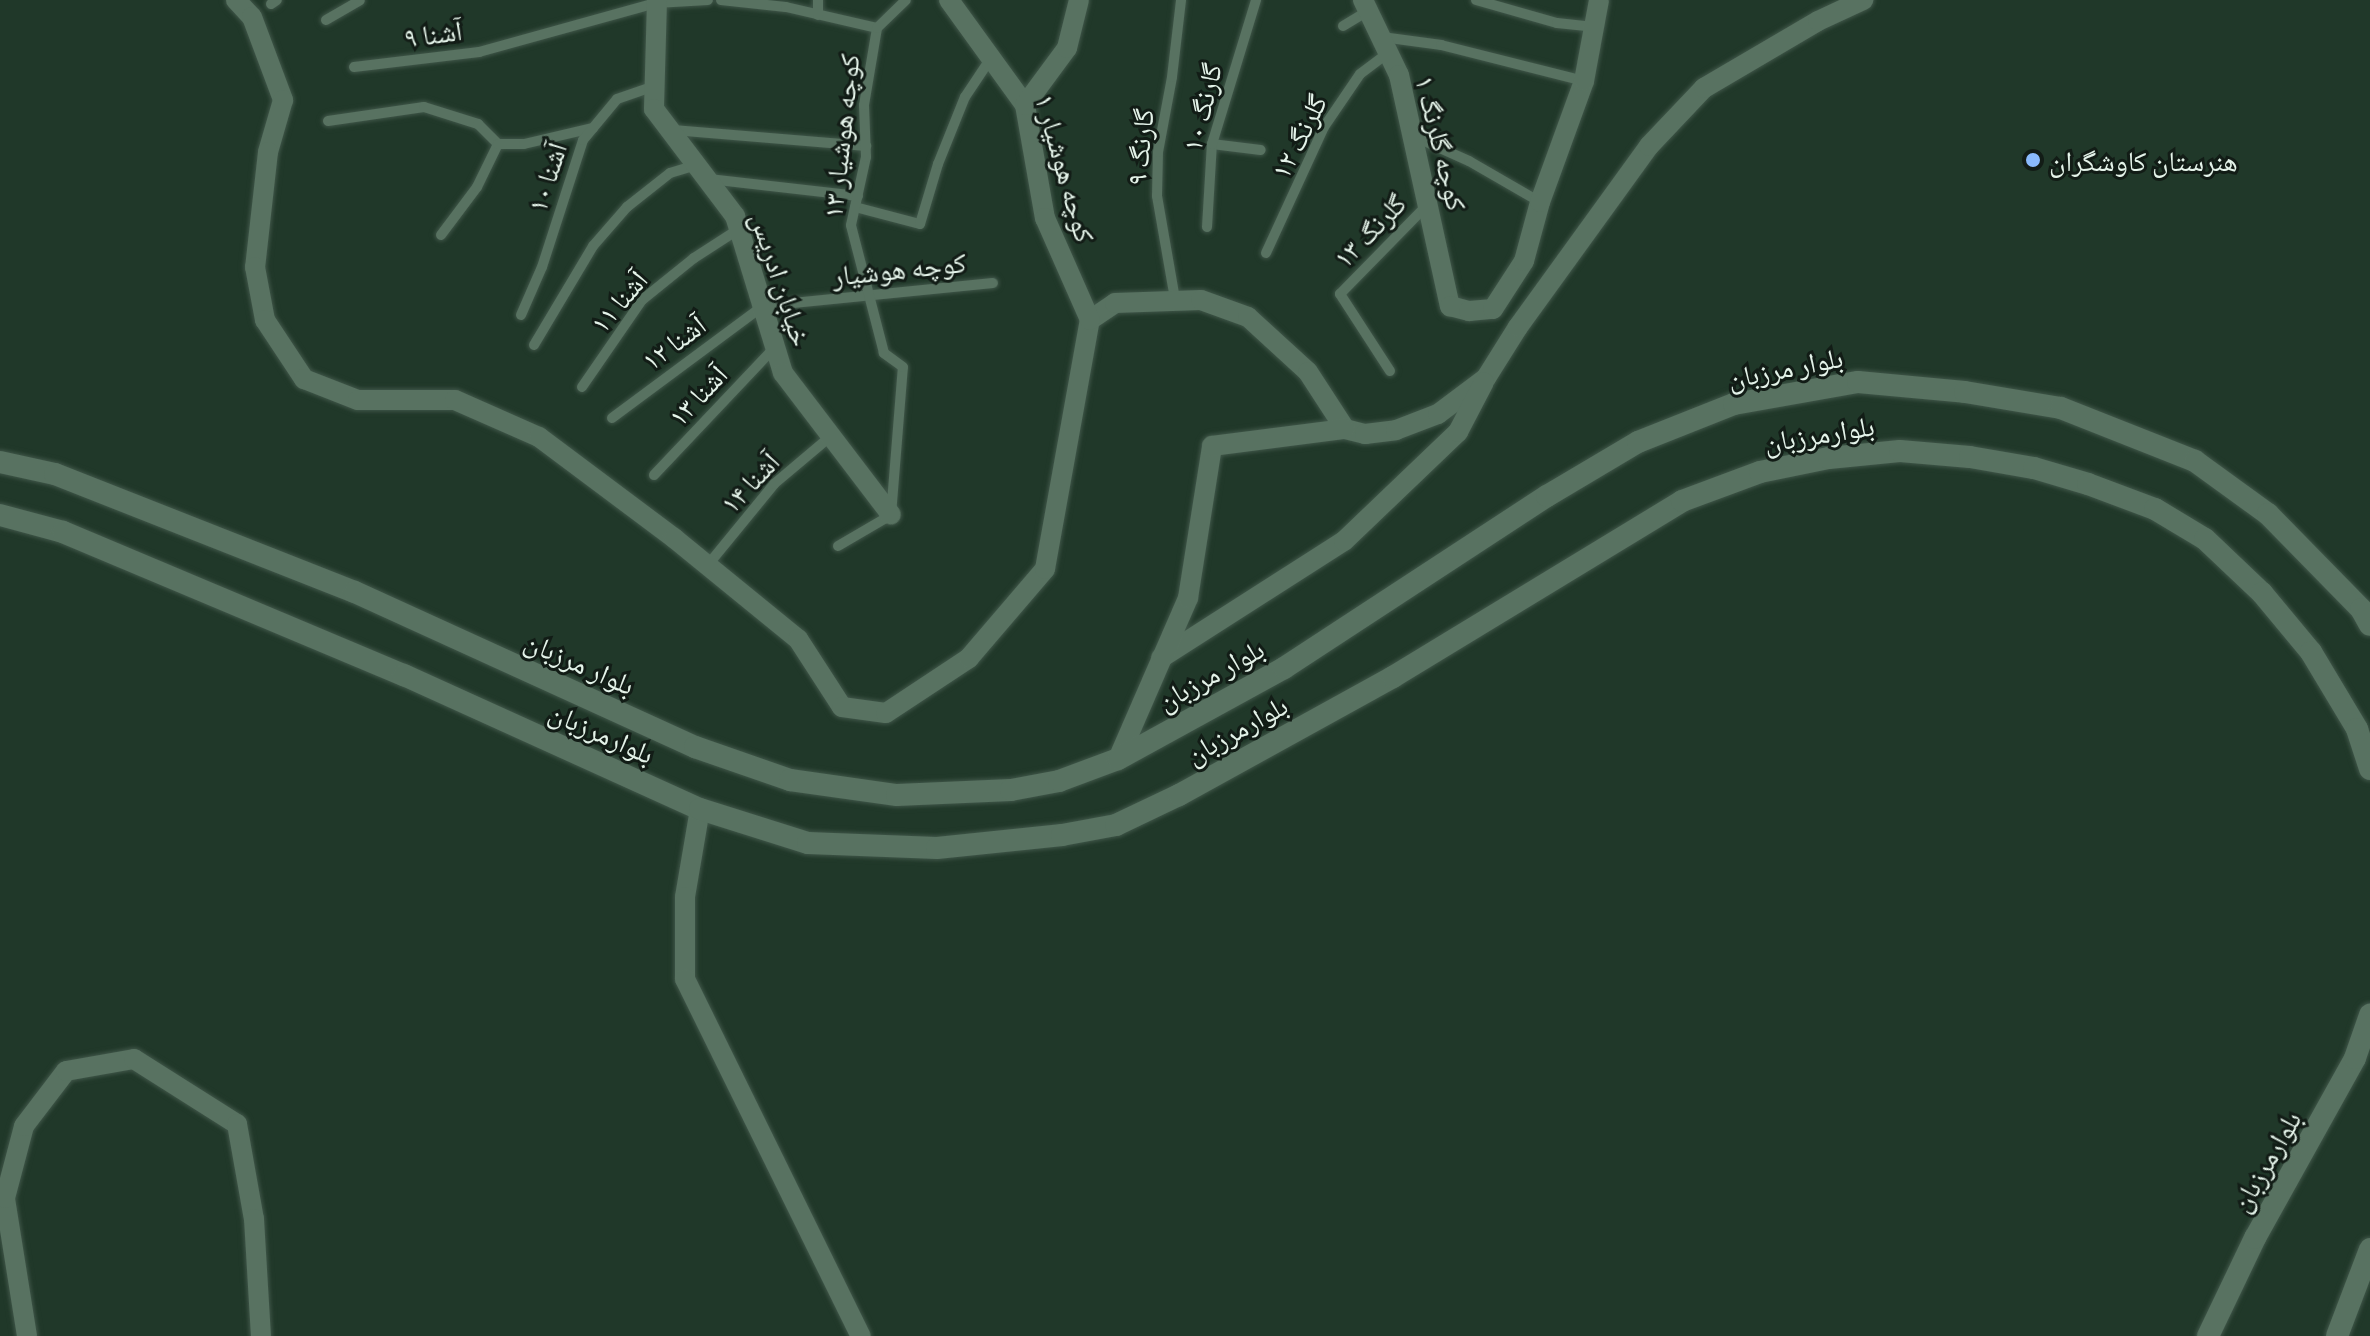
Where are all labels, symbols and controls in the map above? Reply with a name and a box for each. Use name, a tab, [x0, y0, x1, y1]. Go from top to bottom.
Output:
street label: آشنا ۹	[402, 12, 464, 54]
street label: کوچه هوشیار ۱۳	[815, 52, 865, 220]
street label: گارنگ ۱۰	[1174, 59, 1228, 155]
street label: کوچه گلرنگ ۱	[1409, 72, 1475, 214]
street label: گلرنگ ۱۲	[1263, 88, 1333, 184]
street label: کوچه هوشیار ۱	[1029, 90, 1103, 246]
street label: گارنگ ۹	[1118, 107, 1160, 187]
street label: آشنا ۱۰	[519, 138, 573, 216]
place label: هنرستان کاوشگران	[2049, 143, 2238, 177]
marker: هنرستان کاوشگران	[2024, 151, 2042, 169]
street label: گلرنگ ۱۳	[1326, 186, 1412, 274]
street label: خیابان ادریس	[745, 208, 819, 350]
street label: کوچه هوشیار	[830, 244, 968, 292]
street label: آشنا ۱۱	[582, 263, 654, 339]
street label: آشنا ۱۲	[635, 307, 711, 377]
street label: بلوار مرزبان	[1724, 339, 1846, 395]
street label: آشنا ۱۳	[660, 358, 734, 432]
street label: بلوارمرزبان	[1761, 408, 1877, 458]
street label: آشنا ۱۴	[712, 445, 786, 519]
street label: بلوار مرزبان	[520, 623, 640, 701]
street label: بلوار مرزبان	[1151, 631, 1269, 717]
street label: بلوارمرزبان	[1179, 687, 1293, 771]
street label: بلوارمرزبان	[544, 694, 660, 770]
street label: بلوارمرزبان	[2223, 1104, 2307, 1218]

